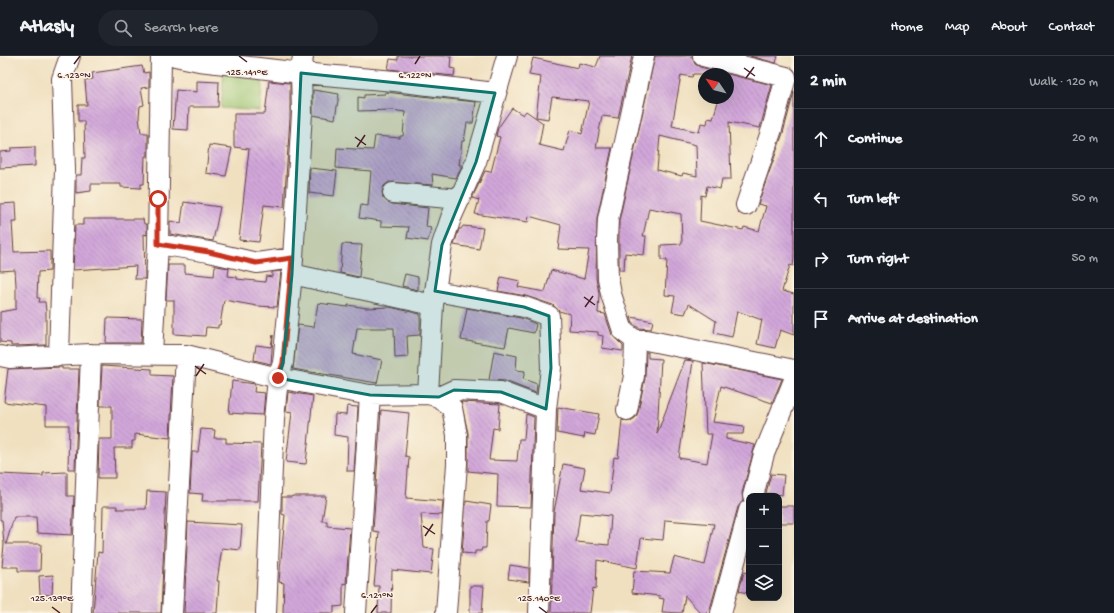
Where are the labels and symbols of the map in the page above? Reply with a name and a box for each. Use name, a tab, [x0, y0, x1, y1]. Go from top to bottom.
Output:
text: 125.141°E	[226, 67, 268, 79]
north arrow	[698, 68, 734, 104]
text: 6.123°N	[57, 70, 91, 82]
text: 6.122°N	[398, 70, 432, 82]
route start	[149, 190, 167, 208]
route end	[269, 369, 287, 387]
text: 6.121°N	[361, 590, 394, 602]
text: 125.139°E	[30, 593, 74, 605]
text: 125.140°E	[517, 593, 561, 605]

